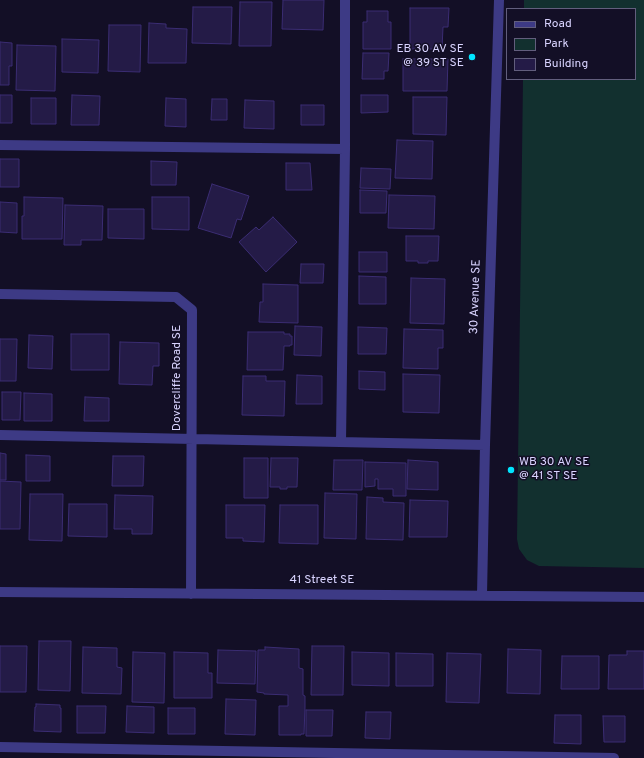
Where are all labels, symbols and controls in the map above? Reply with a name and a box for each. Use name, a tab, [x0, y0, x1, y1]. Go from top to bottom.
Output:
legend	[506, 8, 636, 80]
text: Road	[544, 16, 572, 32]
text: Park	[544, 36, 569, 52]
place label: EB 30 AV SE @ 39 ST SE	[396, 43, 464, 71]
marker: EB 30 AV SE @ 39 ST SE	[467, 52, 477, 62]
text: Building	[544, 56, 588, 72]
street label: 30 Avenue SE	[467, 259, 485, 335]
street label: Dovercliffe Road SE	[171, 325, 185, 431]
place label: WB 30 AV SE @ 41 ST SE	[519, 456, 589, 484]
marker: WB 30 AV SE @ 41 ST SE	[506, 465, 516, 475]
street label: 41 Street SE	[290, 574, 354, 588]

